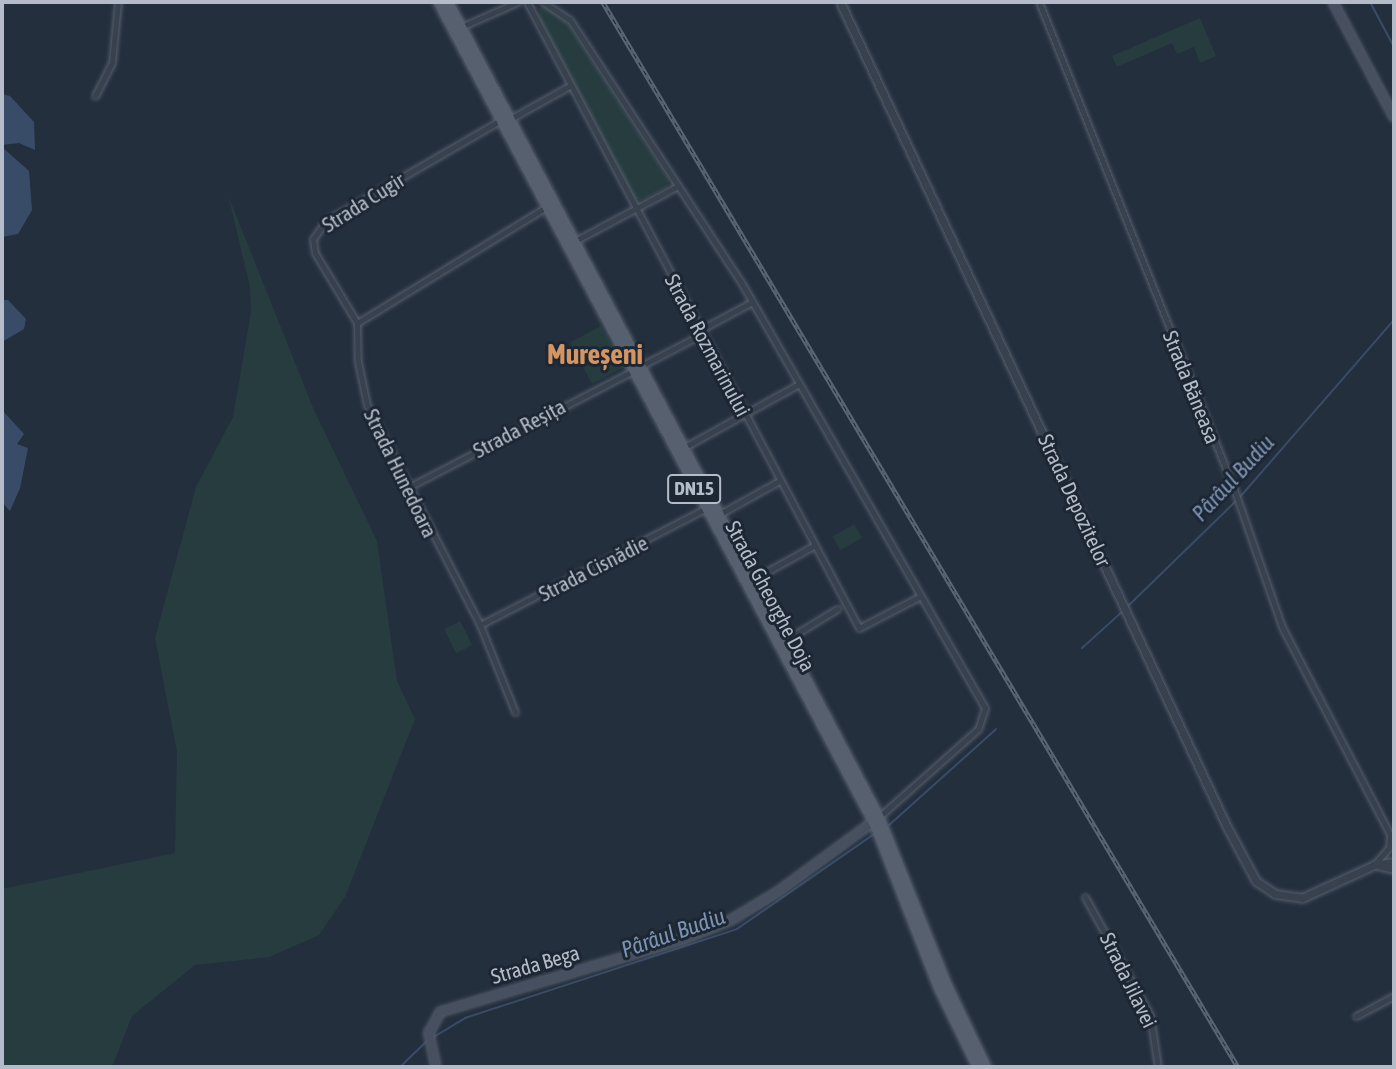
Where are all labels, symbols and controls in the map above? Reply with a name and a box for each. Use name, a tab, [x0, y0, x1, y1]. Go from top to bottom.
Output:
street label: Strada Cugir	[317, 167, 409, 237]
street label: Strada Rozmarinului	[660, 270, 756, 420]
street label: Strada Băneasa	[1158, 327, 1226, 447]
district label: Mureșeni	[547, 337, 643, 371]
street label: Strada Reșița	[468, 393, 570, 463]
street label: Strada Hunedoara	[359, 405, 443, 541]
water label: Pârâul Budiu	[1186, 429, 1280, 527]
street label: Strada Depozitelor	[1033, 430, 1117, 570]
road number: DN15	[666, 474, 722, 504]
street label: Strada Gheorghe Doja	[721, 516, 821, 676]
street label: Strada Cisnădie	[534, 530, 652, 606]
water label: Pârâul Budiu	[617, 902, 729, 964]
street label: Strada Jilavei	[1095, 928, 1163, 1032]
street label: Strada Bega	[488, 939, 582, 989]

